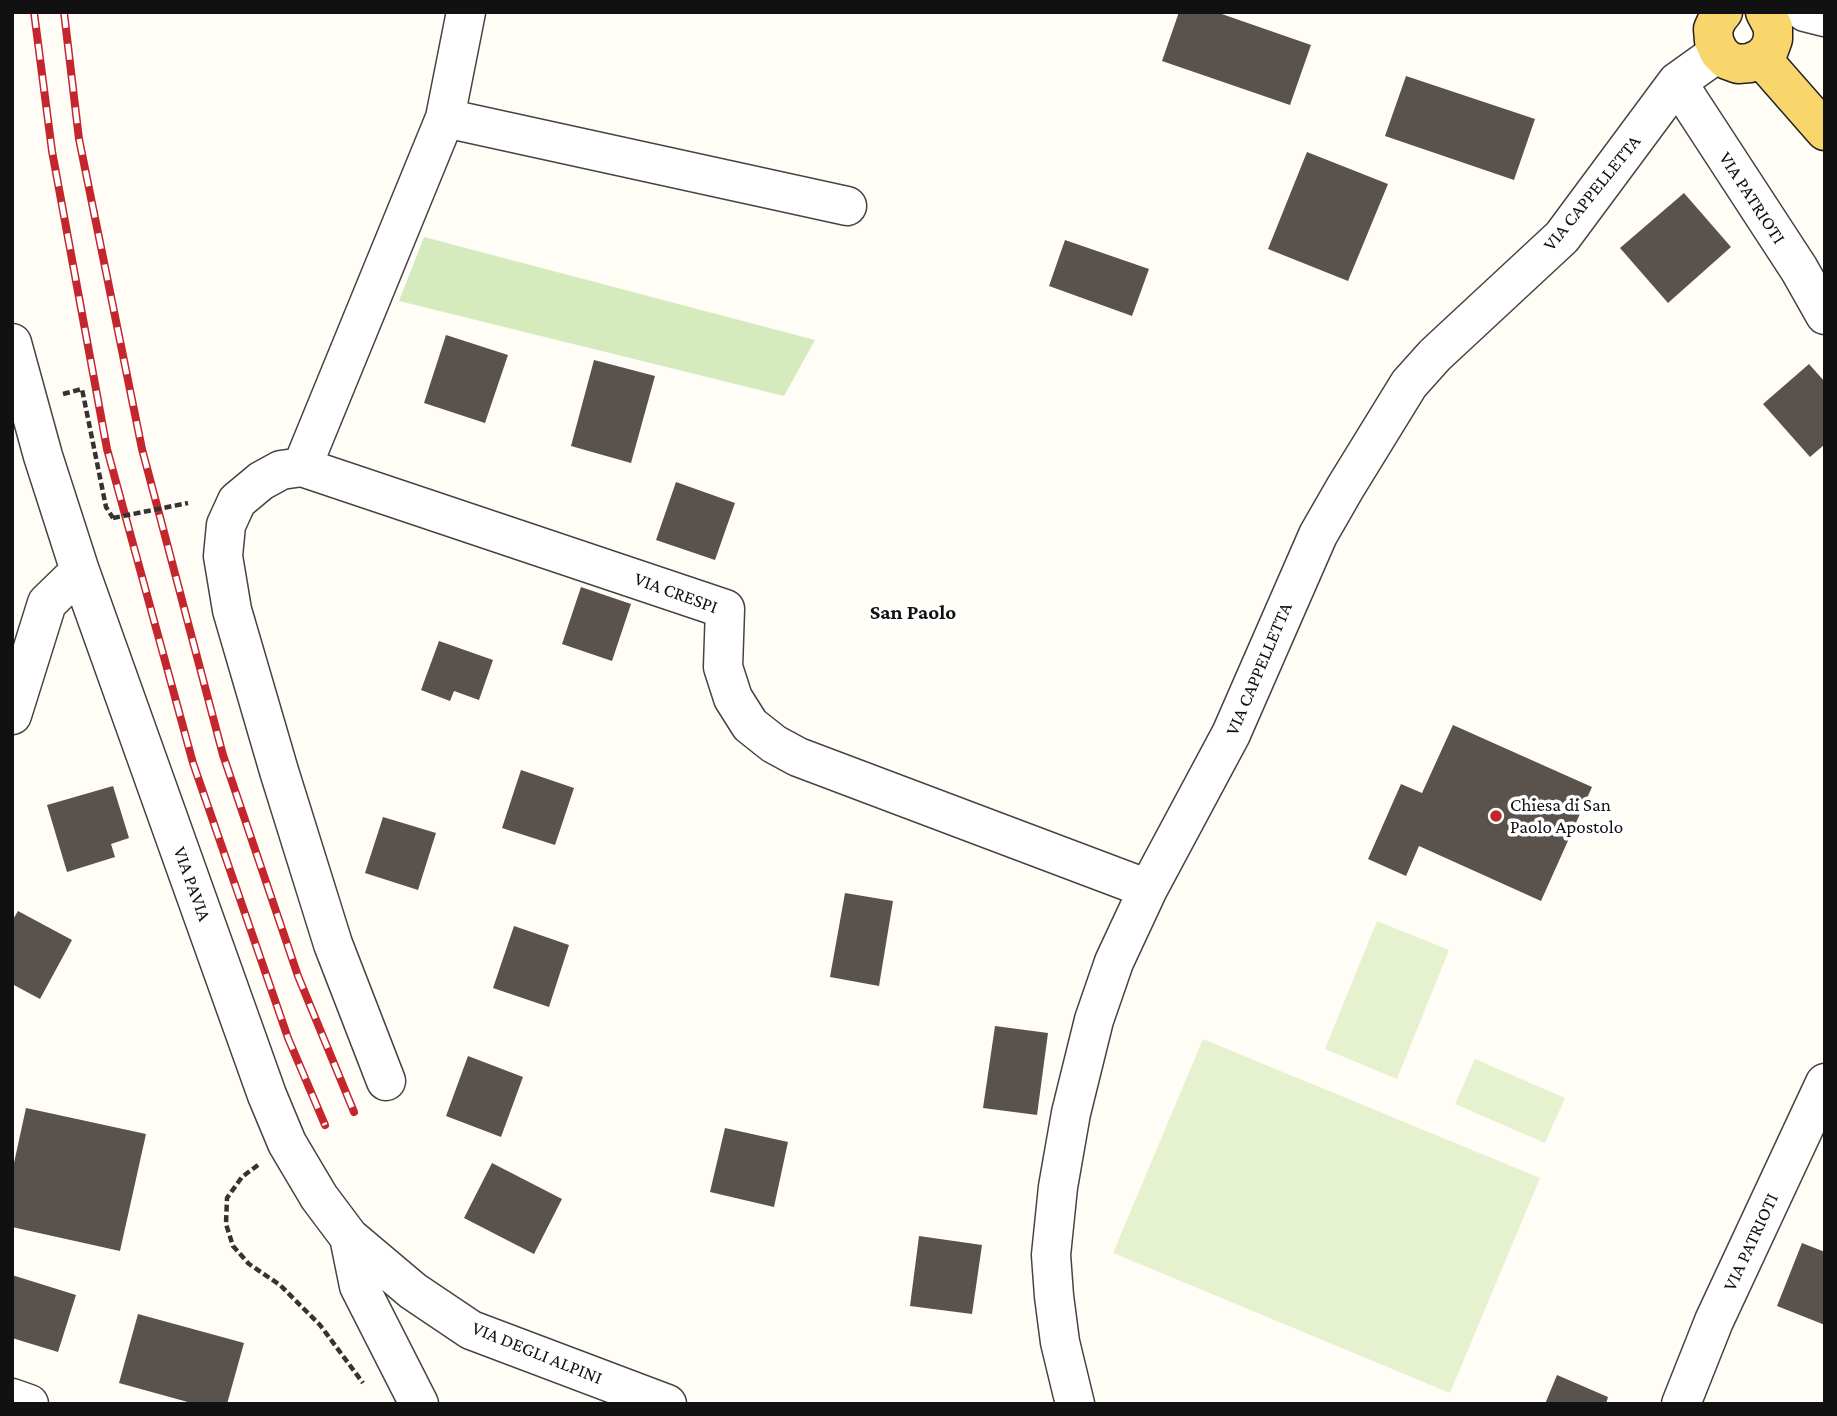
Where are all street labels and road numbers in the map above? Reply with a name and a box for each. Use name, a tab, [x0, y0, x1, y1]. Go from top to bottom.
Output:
street label: VIA CAPPELLETTA	[1538, 131, 1646, 255]
street label: VIA PATRIOTI	[1714, 148, 1790, 248]
street label: VIA CRESPI	[631, 567, 721, 619]
street label: VIA CAPPELLETTA	[1221, 599, 1297, 739]
street label: VIA PAVIA	[168, 844, 216, 924]
street label: VIA PATRIOTI	[1718, 1189, 1784, 1295]
street label: VIA DEGLI ALPINI	[469, 1316, 605, 1390]

